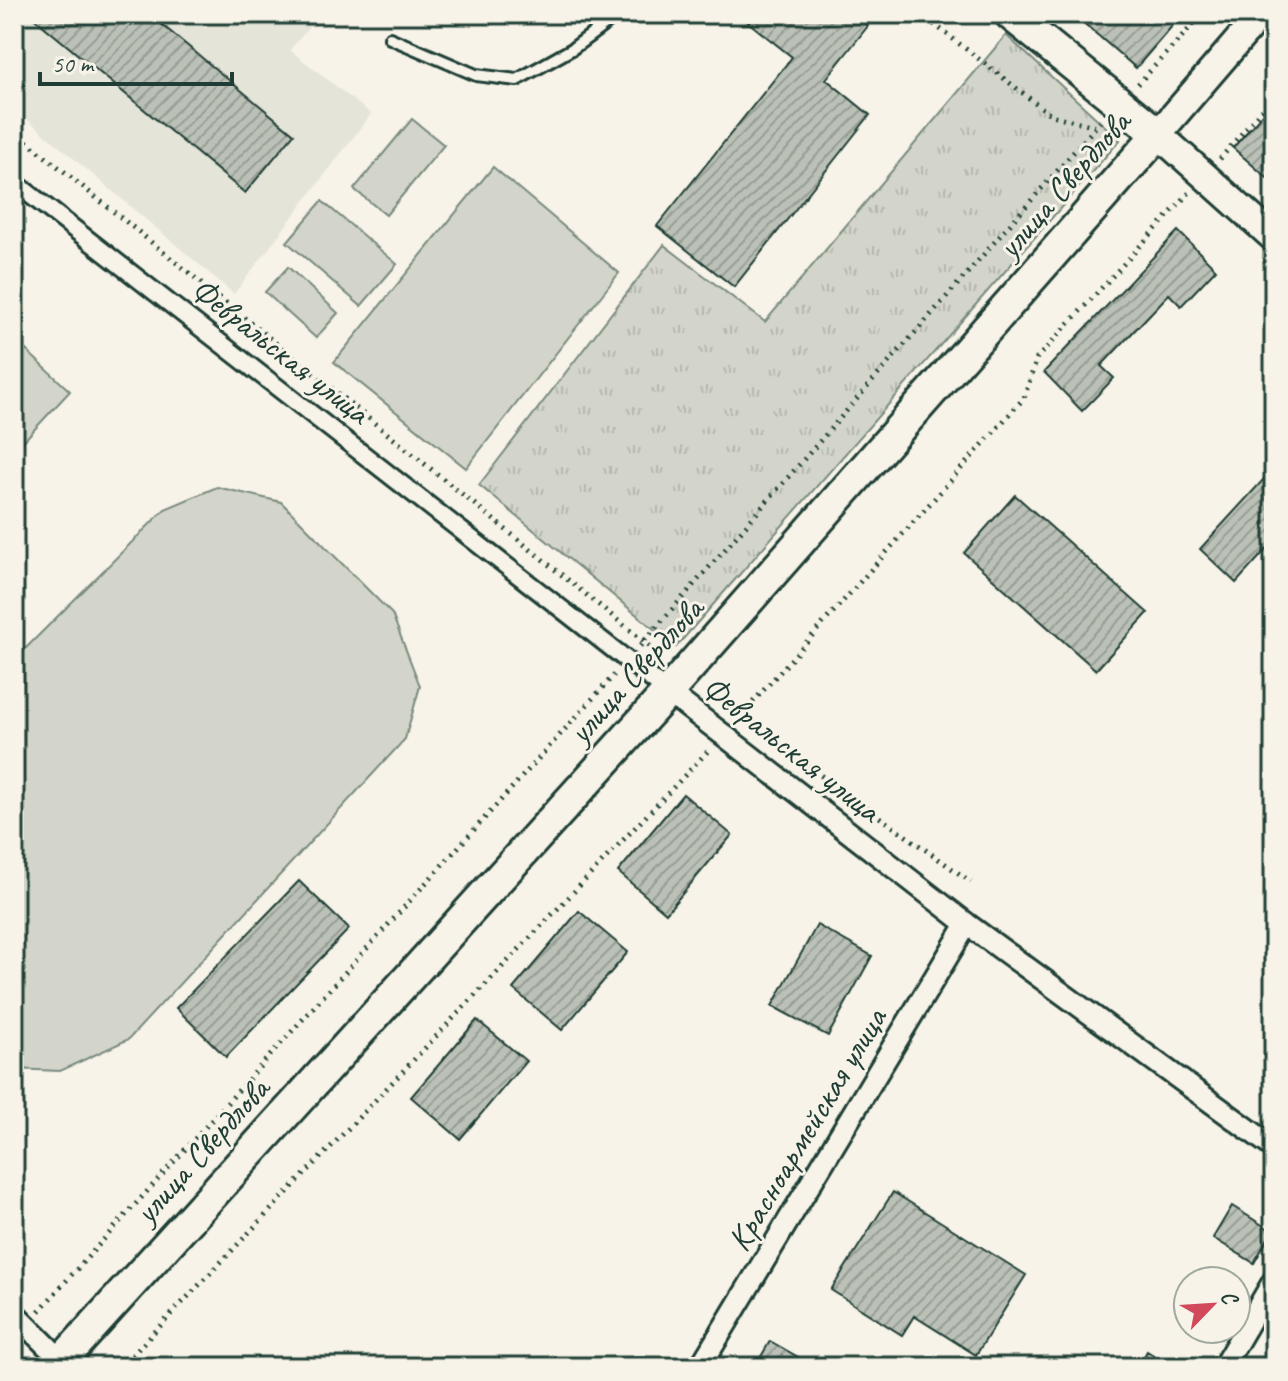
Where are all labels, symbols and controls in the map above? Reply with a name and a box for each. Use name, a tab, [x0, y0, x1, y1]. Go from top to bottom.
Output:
scale bar	[40, 36, 232, 86]
text: 50 m	[52, 49, 95, 79]
street label: улица Свердлова	[986, 99, 1141, 269]
street label: Февральская улица	[183, 267, 380, 435]
street label: улица Свердлова	[557, 586, 714, 754]
street label: Февральская улица	[694, 665, 891, 833]
street label: Красноармейская улица	[717, 998, 897, 1259]
street label: улица Свердлова	[123, 1066, 280, 1234]
north arrow	[1172, 1265, 1252, 1345]
text: С	[1214, 1286, 1246, 1311]

